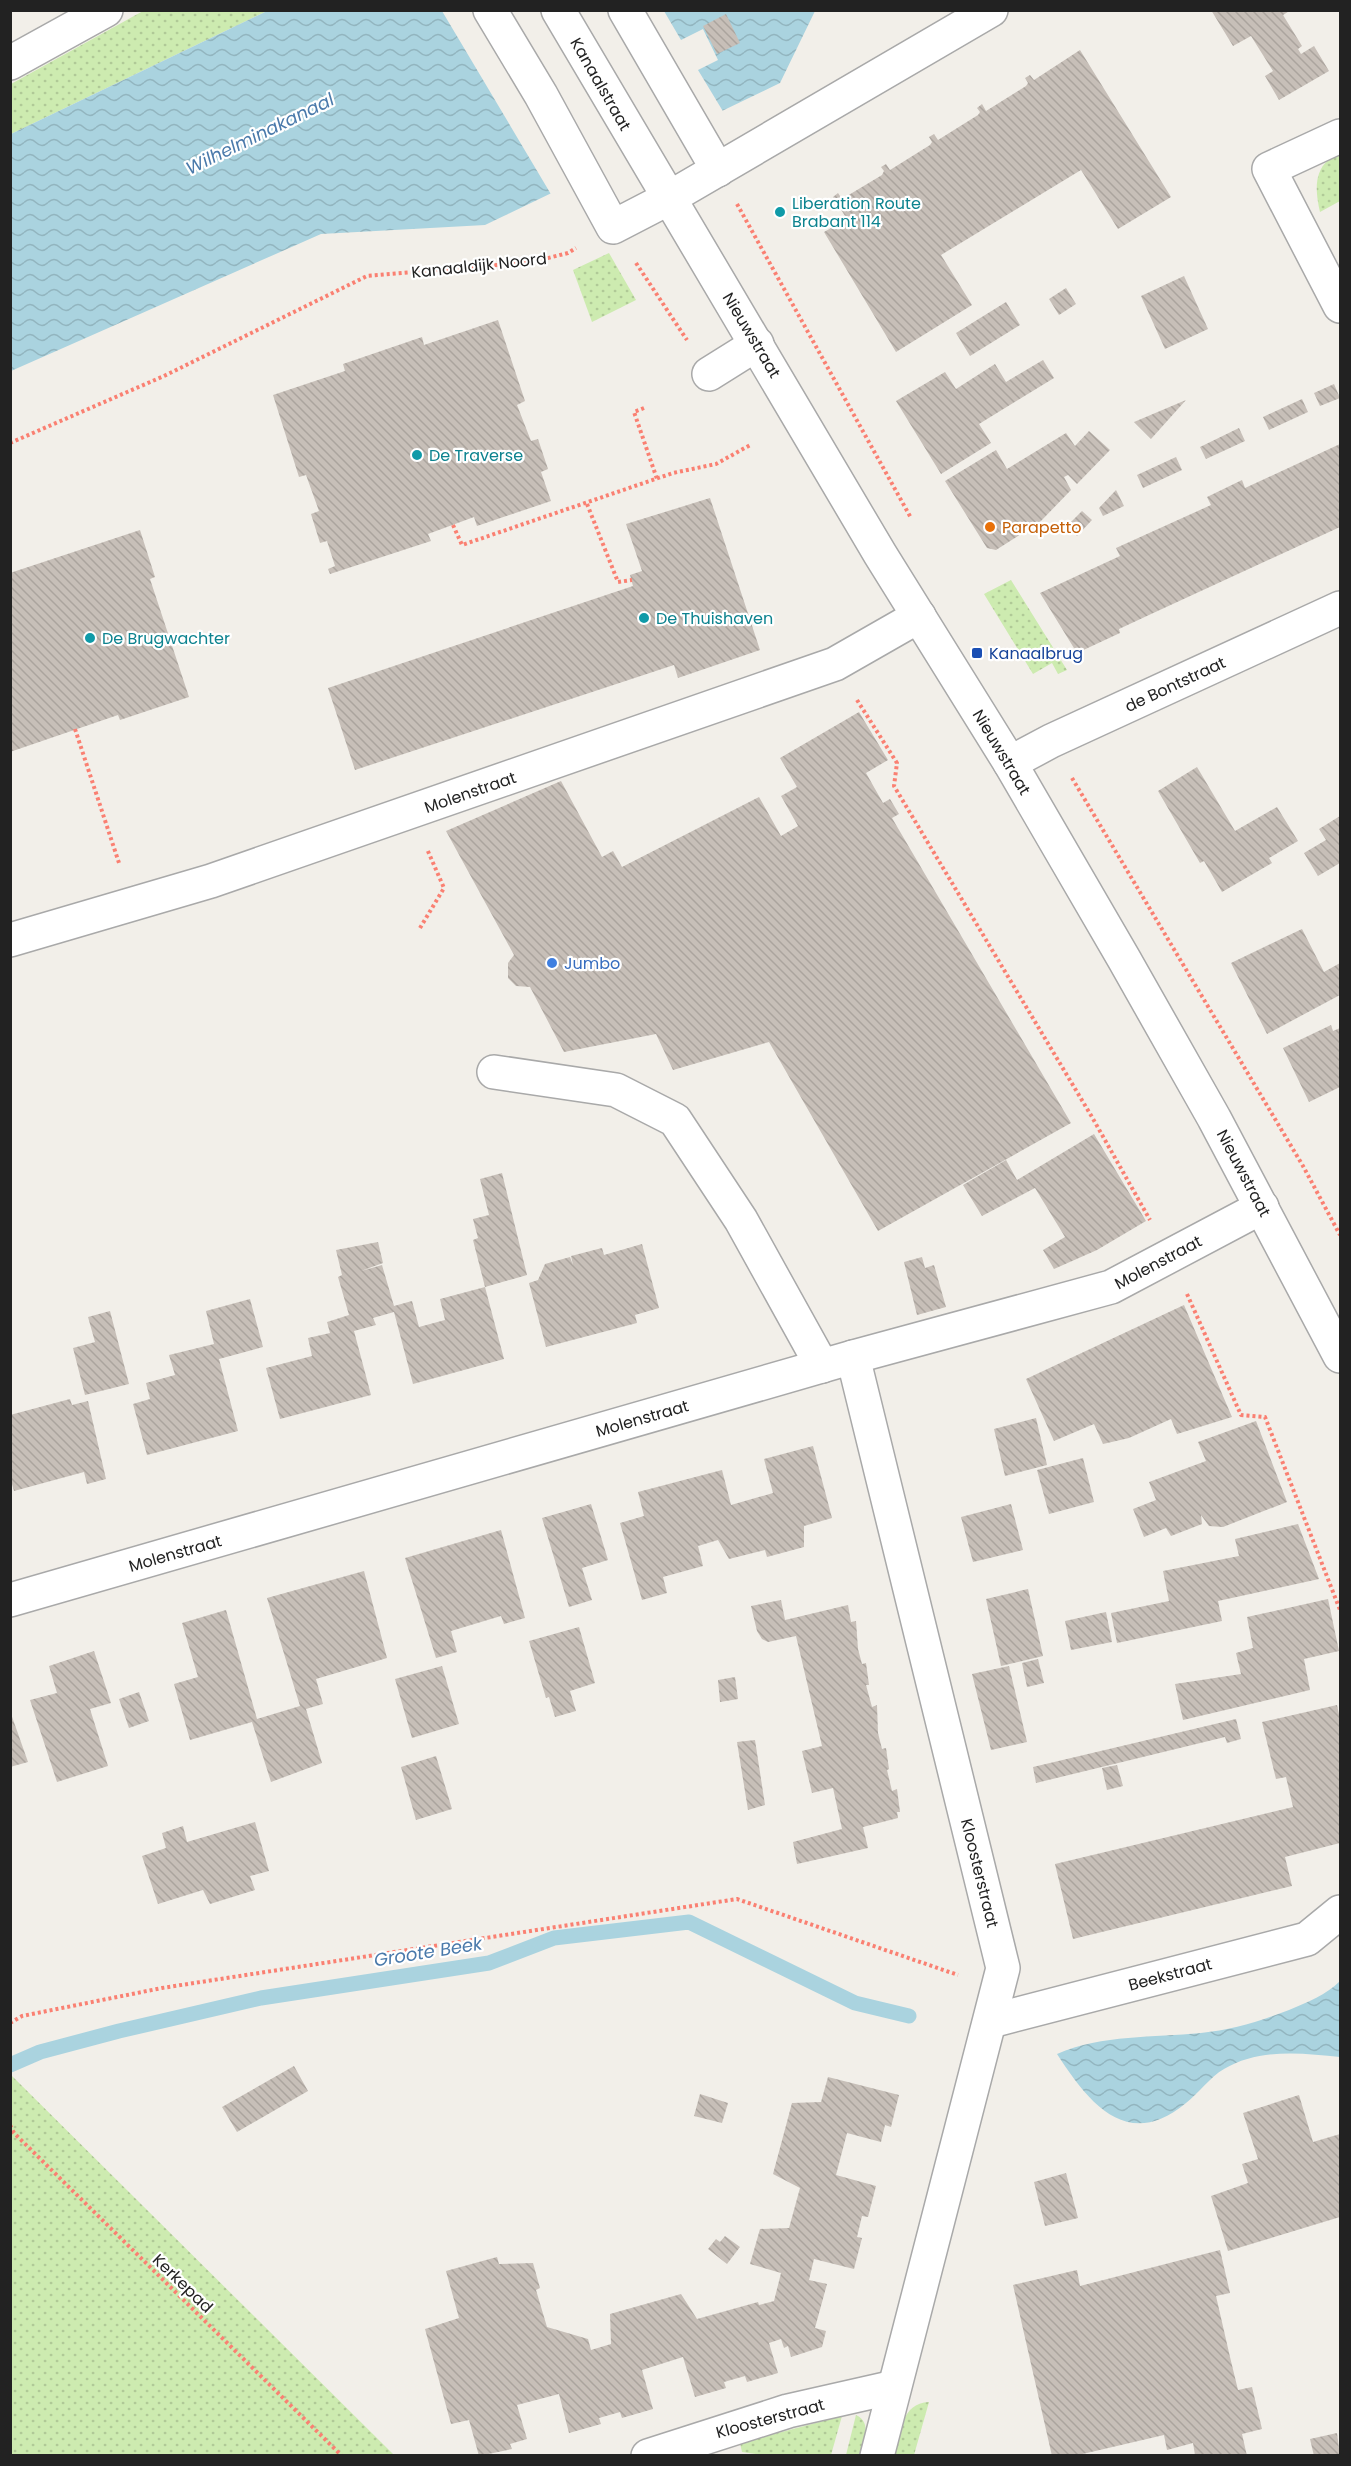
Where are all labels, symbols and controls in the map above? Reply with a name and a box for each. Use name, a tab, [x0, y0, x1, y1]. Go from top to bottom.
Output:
street label: Kanaalstraat	[565, 34, 637, 135]
water label: Wilhelminakanaal	[182, 87, 339, 180]
place label: Liberation Route Brabant 114	[792, 192, 921, 233]
marker: Liberation Route Brabant 114	[773, 205, 787, 219]
street label: Kanaaldijk Noord	[410, 247, 548, 284]
street label: Nieuwstraat	[717, 288, 786, 382]
place label: De Traverse	[429, 444, 523, 467]
marker: De Traverse	[410, 448, 424, 462]
place label: Parapetto	[1002, 516, 1082, 539]
marker: Parapetto	[983, 520, 997, 534]
place label: De Thuishaven	[656, 607, 773, 630]
marker: De Thuishaven	[637, 611, 651, 625]
place label: De Brugwachter	[102, 627, 230, 650]
marker: De Brugwachter	[83, 631, 97, 645]
place label: Kanaalbrug	[989, 642, 1083, 665]
marker: Kanaalbrug	[970, 646, 984, 660]
street label: de Bontstraat	[1121, 651, 1229, 718]
street label: Nieuwstraat	[967, 705, 1036, 799]
street label: Molenstraat	[421, 766, 519, 819]
place label: Jumbo	[564, 952, 620, 975]
marker: Jumbo	[545, 956, 559, 970]
street label: Nieuwstraat	[1211, 1125, 1276, 1221]
street label: Molenstraat	[1111, 1230, 1206, 1295]
street label: Molenstraat	[593, 1394, 691, 1443]
street label: Molenstraat	[126, 1529, 224, 1578]
street label: Kloosterstraat	[955, 1816, 1004, 1930]
water label: Groote Beek	[372, 1930, 485, 1972]
street label: Beekstraat	[1126, 1952, 1215, 1997]
street label: Kerkepad	[147, 2249, 218, 2318]
street label: Kloosterstraat	[713, 2393, 827, 2444]

